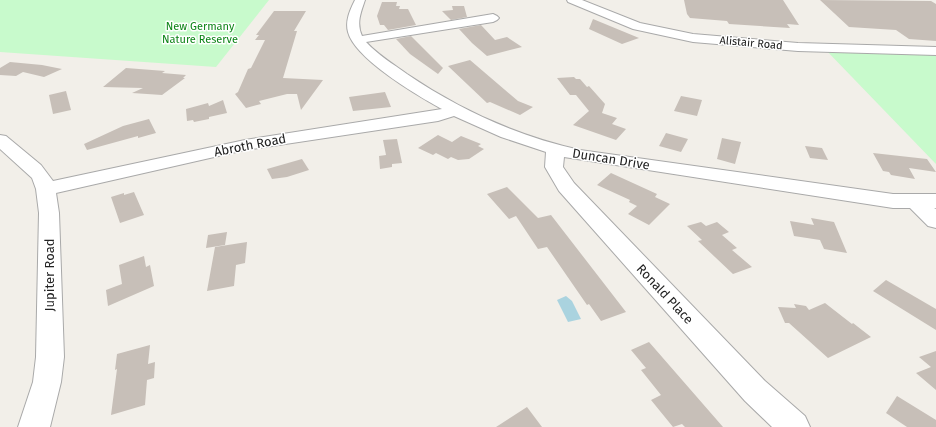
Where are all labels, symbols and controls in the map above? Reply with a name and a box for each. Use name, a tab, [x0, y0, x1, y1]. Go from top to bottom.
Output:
park label: New Germany Nature Reserve	[162, 20, 238, 46]
street label: Alistair Road	[719, 34, 783, 52]
street label: Abroth Road	[213, 131, 287, 159]
street label: Duncan Drive	[571, 145, 651, 173]
street label: Jupiter Road	[42, 239, 57, 311]
street label: Ronald Place	[634, 261, 696, 327]

